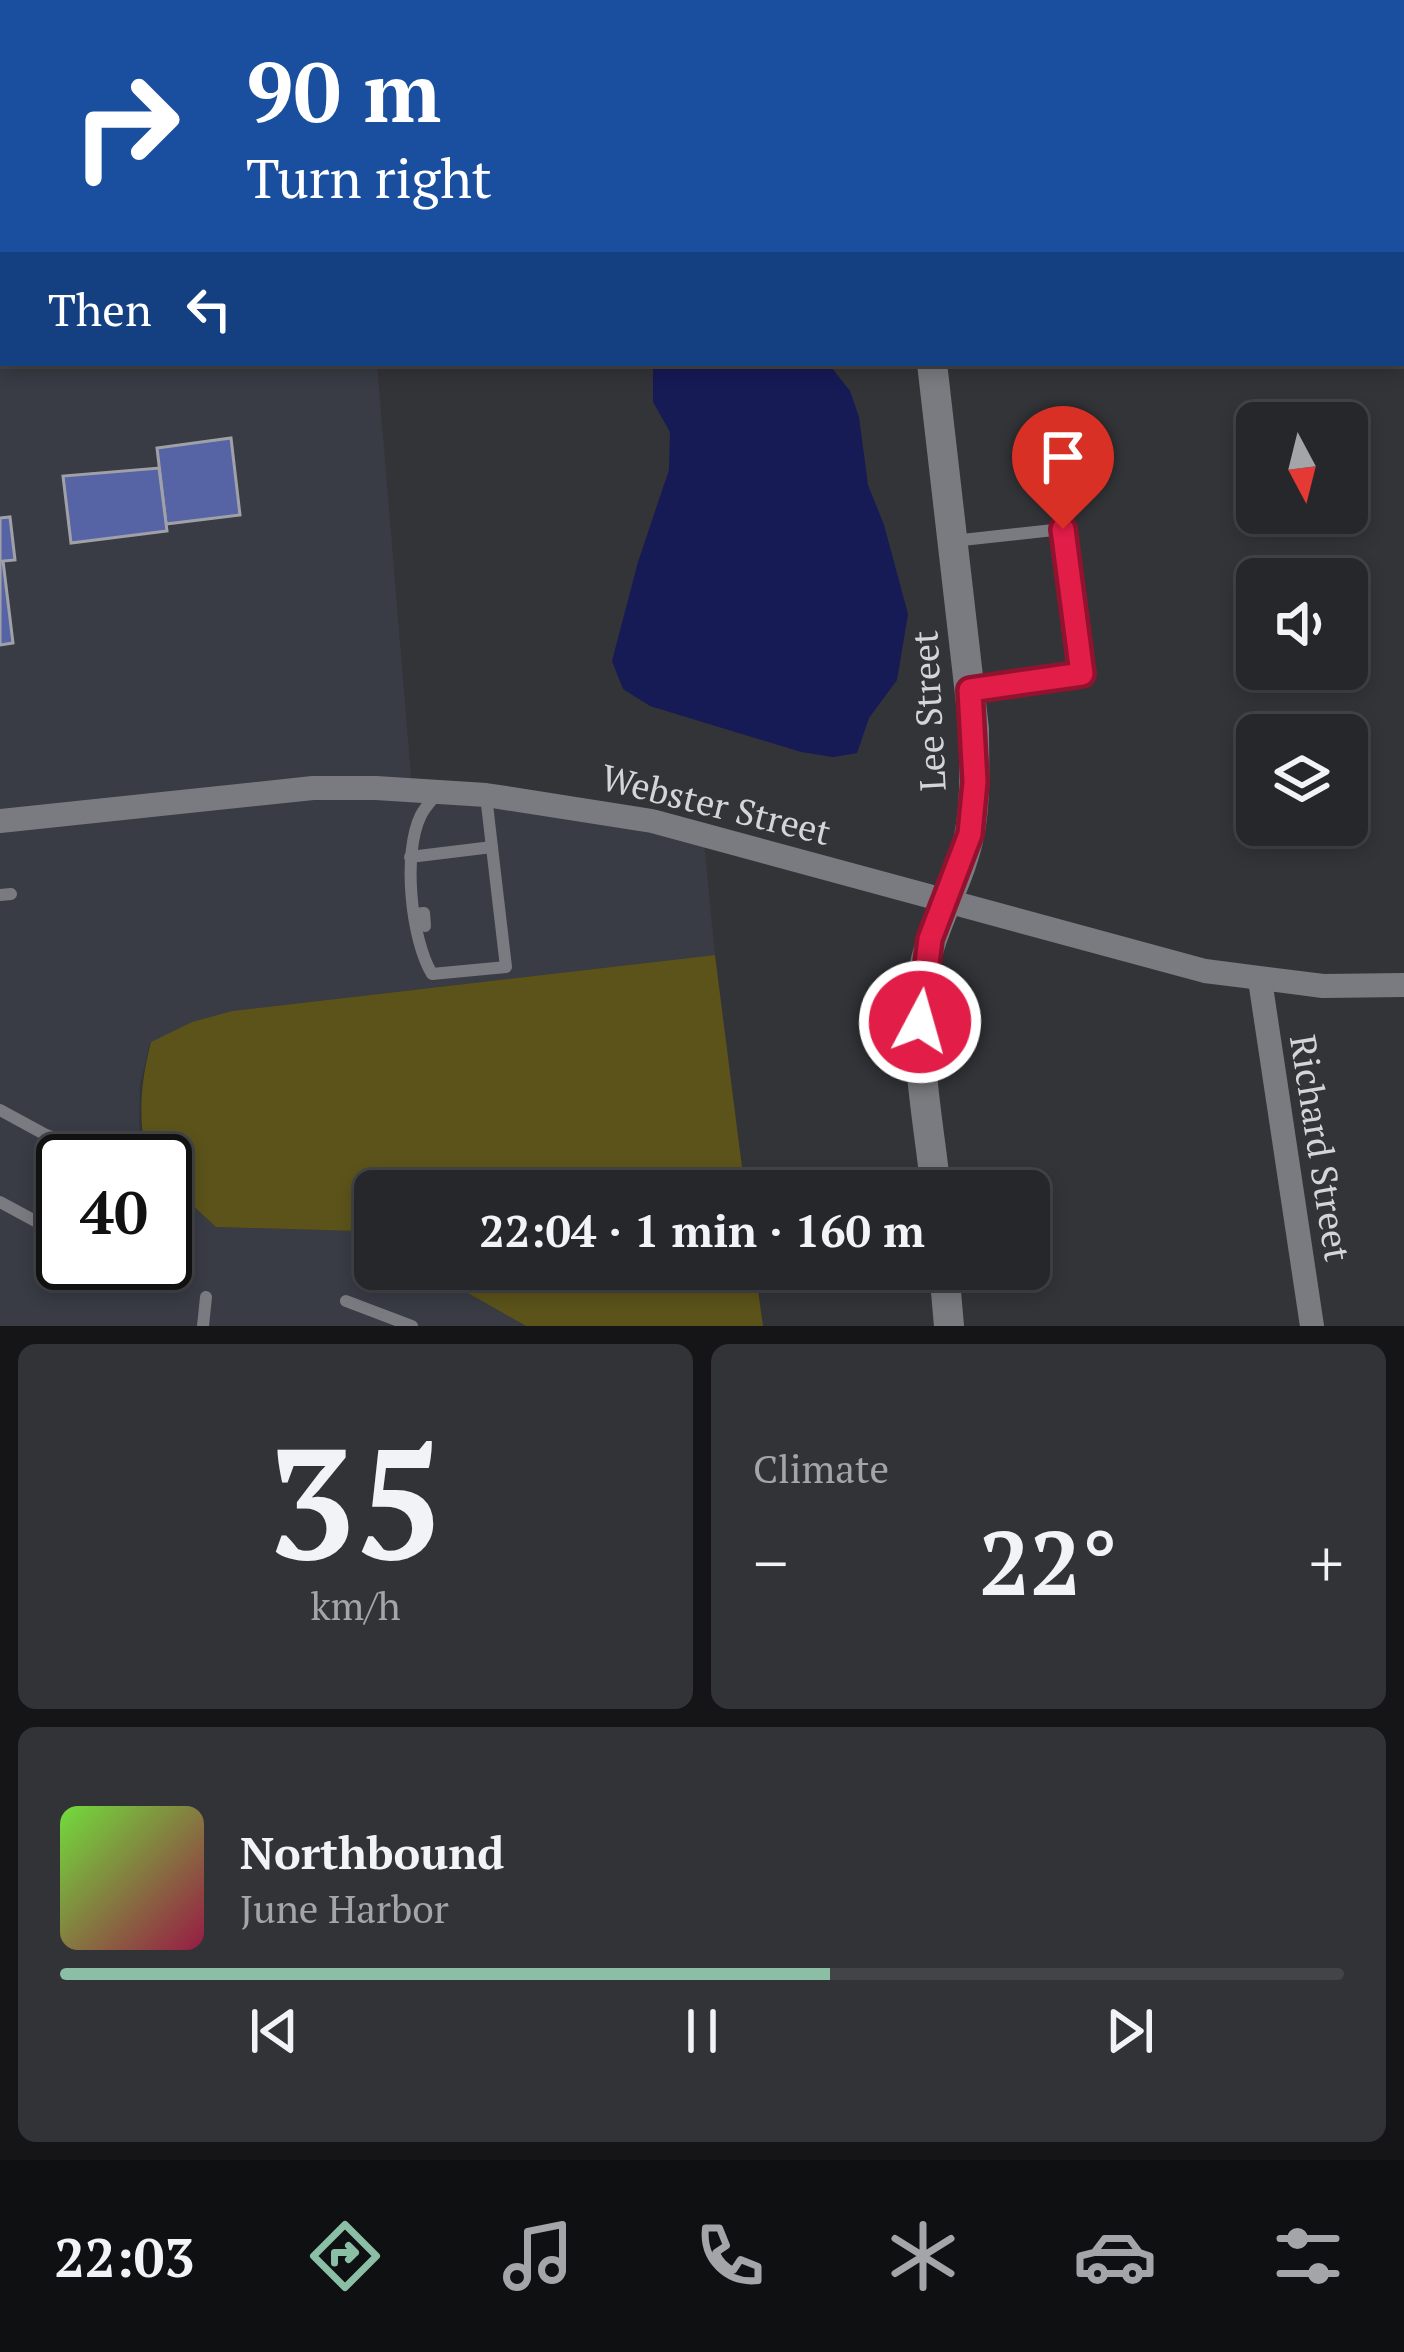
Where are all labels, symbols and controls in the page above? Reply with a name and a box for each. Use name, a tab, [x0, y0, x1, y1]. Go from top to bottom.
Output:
text: 90 m	[246, 35, 441, 146]
icon: right	[48, 48, 204, 204]
text: Turn right	[246, 142, 492, 213]
icon: left	[176, 276, 242, 342]
text: Then	[48, 279, 152, 339]
north arrow	[1236, 402, 1368, 534]
map controls	[1236, 402, 1368, 846]
pin	[1012, 406, 1114, 529]
icon: arrive	[1030, 424, 1096, 490]
button: sound	[1236, 558, 1368, 690]
street label: Lee Street	[900, 629, 956, 793]
button: layers	[1236, 714, 1368, 846]
street label: Webster Street	[596, 753, 836, 855]
position arrow	[857, 959, 983, 1085]
street label: Richard Street	[1280, 1031, 1362, 1265]
speed limit sign: 40	[36, 1134, 192, 1290]
text: 22:04 · 1 min · 160 m	[479, 1200, 925, 1260]
text: 35	[267, 1397, 444, 1604]
text: Climate	[753, 1442, 889, 1494]
text: 22°	[979, 1501, 1118, 1621]
text: −	[753, 1518, 788, 1606]
text: +	[1309, 1518, 1344, 1606]
text: km/h	[310, 1579, 401, 1631]
text: Northbound	[240, 1822, 504, 1882]
text: June Harbor	[240, 1882, 449, 1934]
icon: previous	[241, 1998, 307, 2064]
icon: pause	[669, 1998, 735, 2064]
icon: next	[1097, 1998, 1163, 2064]
icon: directions	[303, 2214, 387, 2298]
icon: music	[496, 2214, 580, 2298]
icon: phone	[688, 2214, 772, 2298]
icon: climate	[881, 2214, 965, 2298]
icon: car	[1073, 2214, 1157, 2298]
icon: filters	[1266, 2214, 1350, 2298]
text: 22:03	[54, 2221, 195, 2292]

